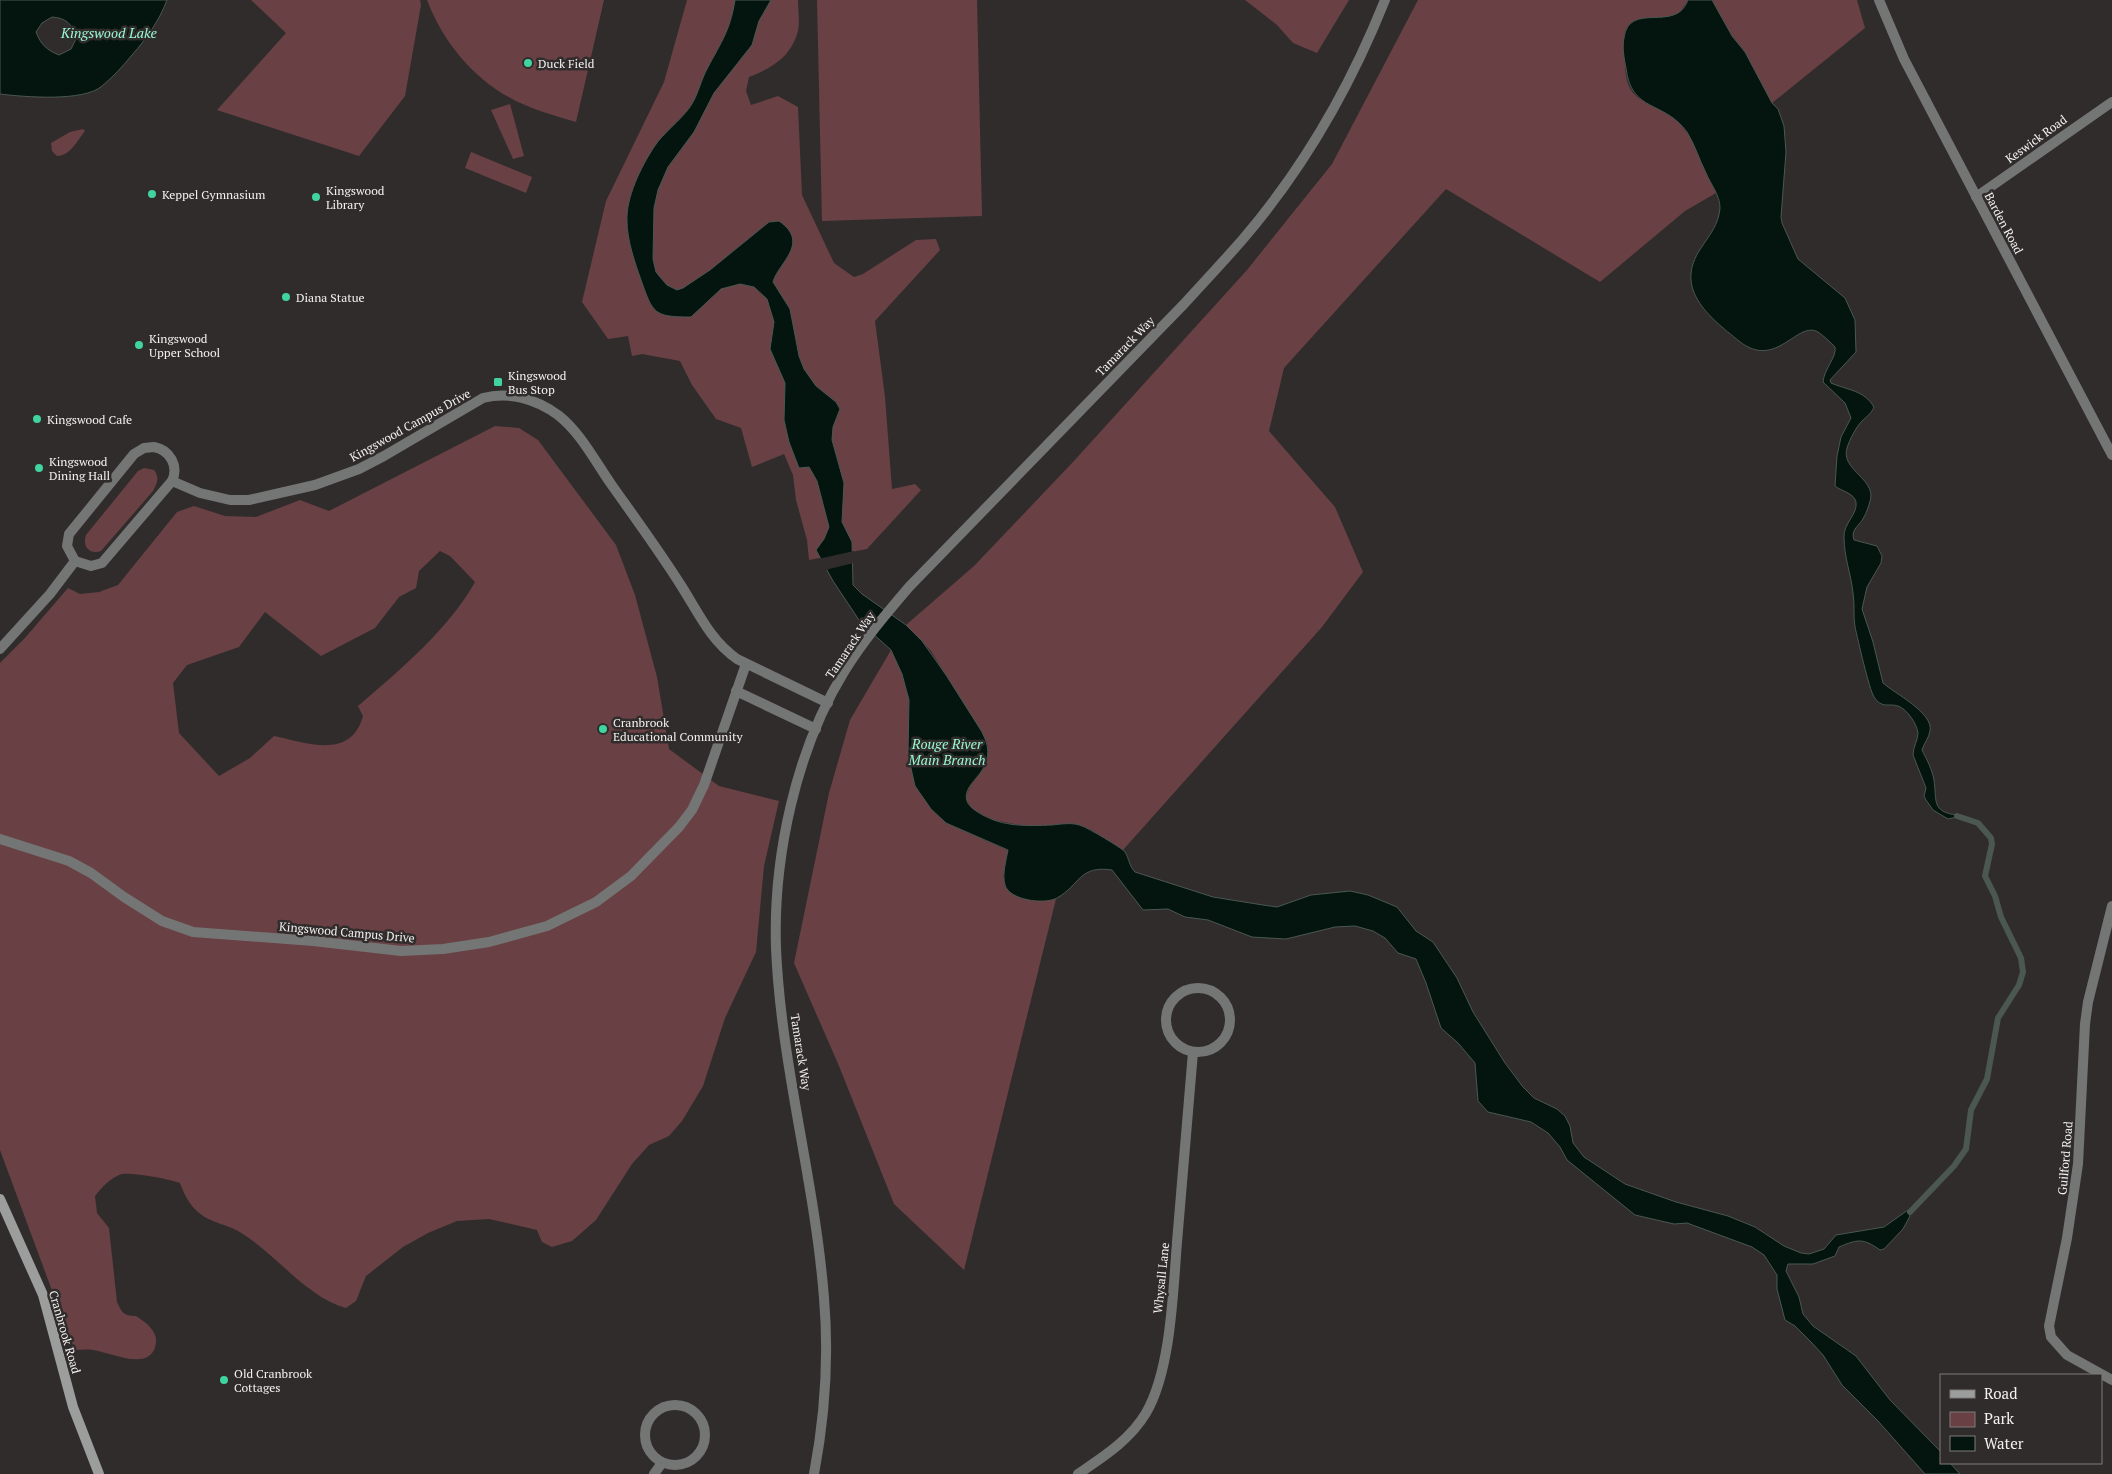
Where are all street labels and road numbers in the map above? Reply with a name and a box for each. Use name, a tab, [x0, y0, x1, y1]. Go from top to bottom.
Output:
street label: Keswick Road	[2002, 112, 2070, 166]
street label: Barden Road	[1982, 190, 2027, 257]
street label: Tamarack Way	[1093, 312, 1158, 379]
street label: Kingswood Campus Drive	[347, 385, 473, 465]
street label: Tamarack Way	[822, 608, 878, 681]
street label: Kingswood Campus Drive	[279, 919, 415, 945]
street label: Tamarack Way	[788, 1013, 815, 1092]
street label: Guilford Road	[2054, 1120, 2076, 1195]
street label: Whysall Lane	[1150, 1242, 1172, 1314]
street label: Cranbrook Road	[46, 1289, 84, 1376]

